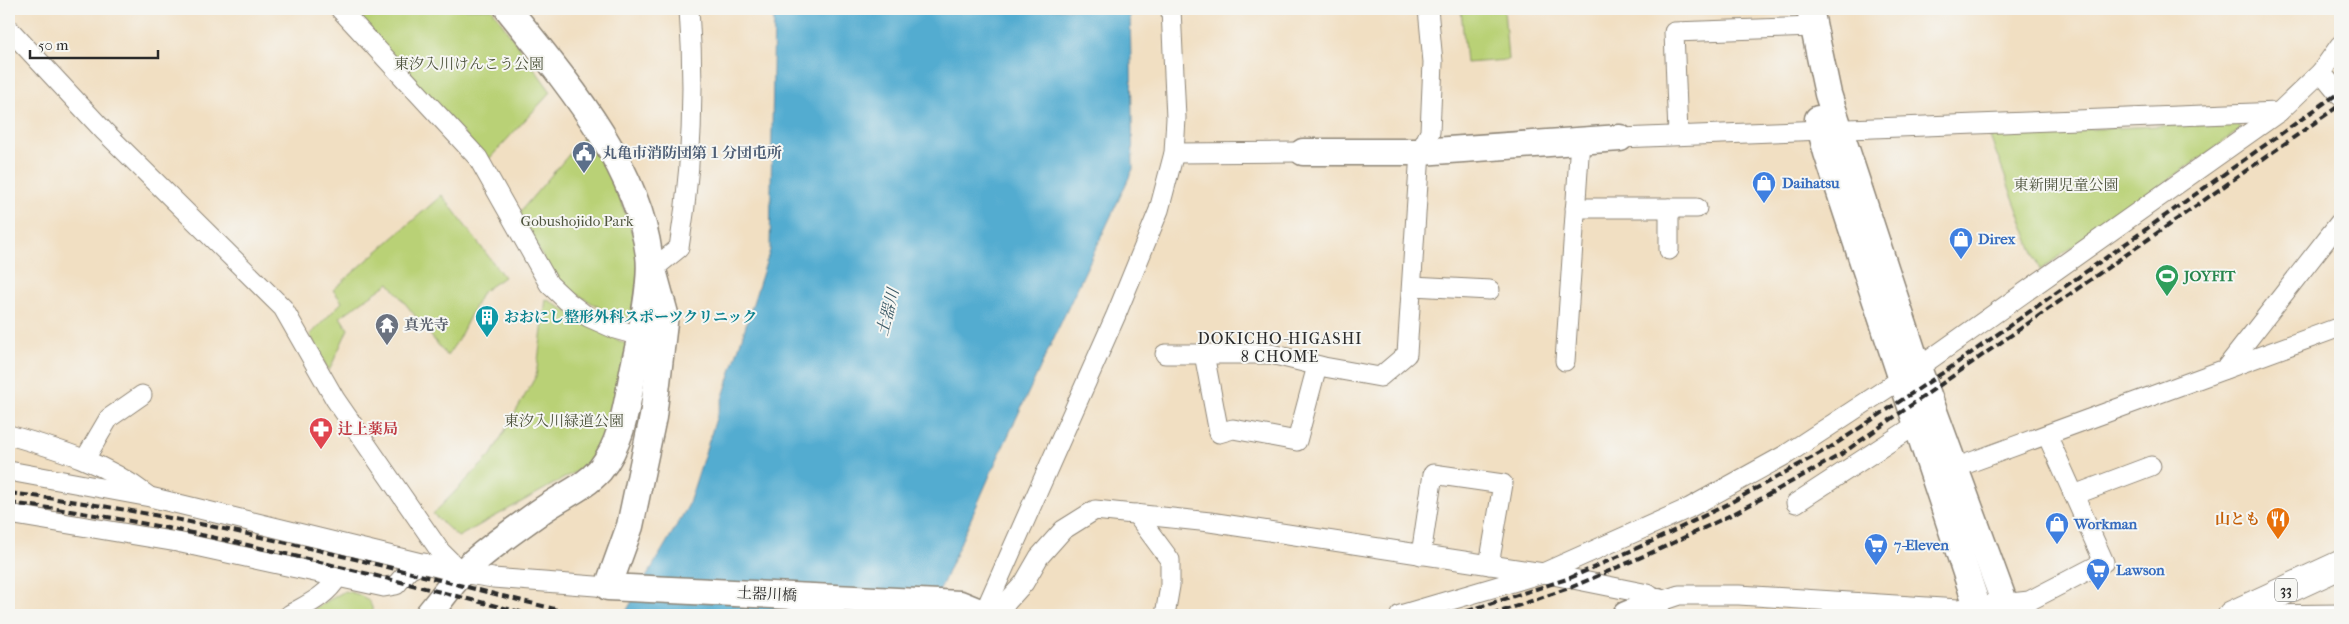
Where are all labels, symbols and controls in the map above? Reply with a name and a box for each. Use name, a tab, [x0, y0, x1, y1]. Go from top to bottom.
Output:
scale bar	[30, 28, 158, 60]
text: 50 m	[38, 36, 69, 54]
park label: 東汐入川けんこう公園	[394, 55, 544, 73]
public building icon: 丸亀市消防団第１分団屯所	[571, 140, 597, 174]
place label: 丸亀市消防団第１分団屯所	[602, 144, 782, 162]
shop icon: Daihatsu	[1751, 170, 1777, 204]
place label: Daihatsu	[1782, 174, 1840, 192]
park label: 東新開児童公園	[2013, 176, 2119, 194]
park label: Gobushojido Park	[521, 212, 634, 230]
shop icon: Direx	[1948, 226, 1974, 260]
place label: Direx	[1978, 230, 2015, 248]
sports icon: JOYFIT	[2154, 263, 2180, 297]
place label: JOYFIT	[2182, 267, 2236, 285]
water label: 土器川	[872, 285, 903, 338]
building icon: おおにし整形外科スポーツクリニック	[474, 304, 500, 338]
place label: おおにし整形外科スポーツクリニック	[504, 308, 757, 326]
temple icon: 真光寺	[374, 312, 400, 346]
place label: 真光寺	[404, 316, 449, 334]
district label: DOKICHO-HIGASHI 8 CHOME	[1197, 329, 1363, 366]
park label: 東汐入川緑道公園	[504, 412, 624, 430]
pharmacy icon: 辻上薬局	[308, 416, 334, 450]
place label: 辻上薬局	[338, 420, 398, 438]
restaurant icon: 山とも	[2265, 506, 2291, 540]
place label: 山とも	[2215, 510, 2260, 528]
shop icon: Workman	[2044, 511, 2070, 545]
place label: Workman	[2073, 515, 2138, 533]
supermarket icon: 7-Eleven	[1863, 532, 1889, 566]
place label: 7-Eleven	[1893, 536, 1949, 554]
supermarket icon: Lawson	[2085, 557, 2111, 591]
place label: Lawson	[2116, 561, 2165, 579]
road number: 33	[2275, 578, 2297, 602]
street label: 土器川橋	[737, 583, 797, 605]

